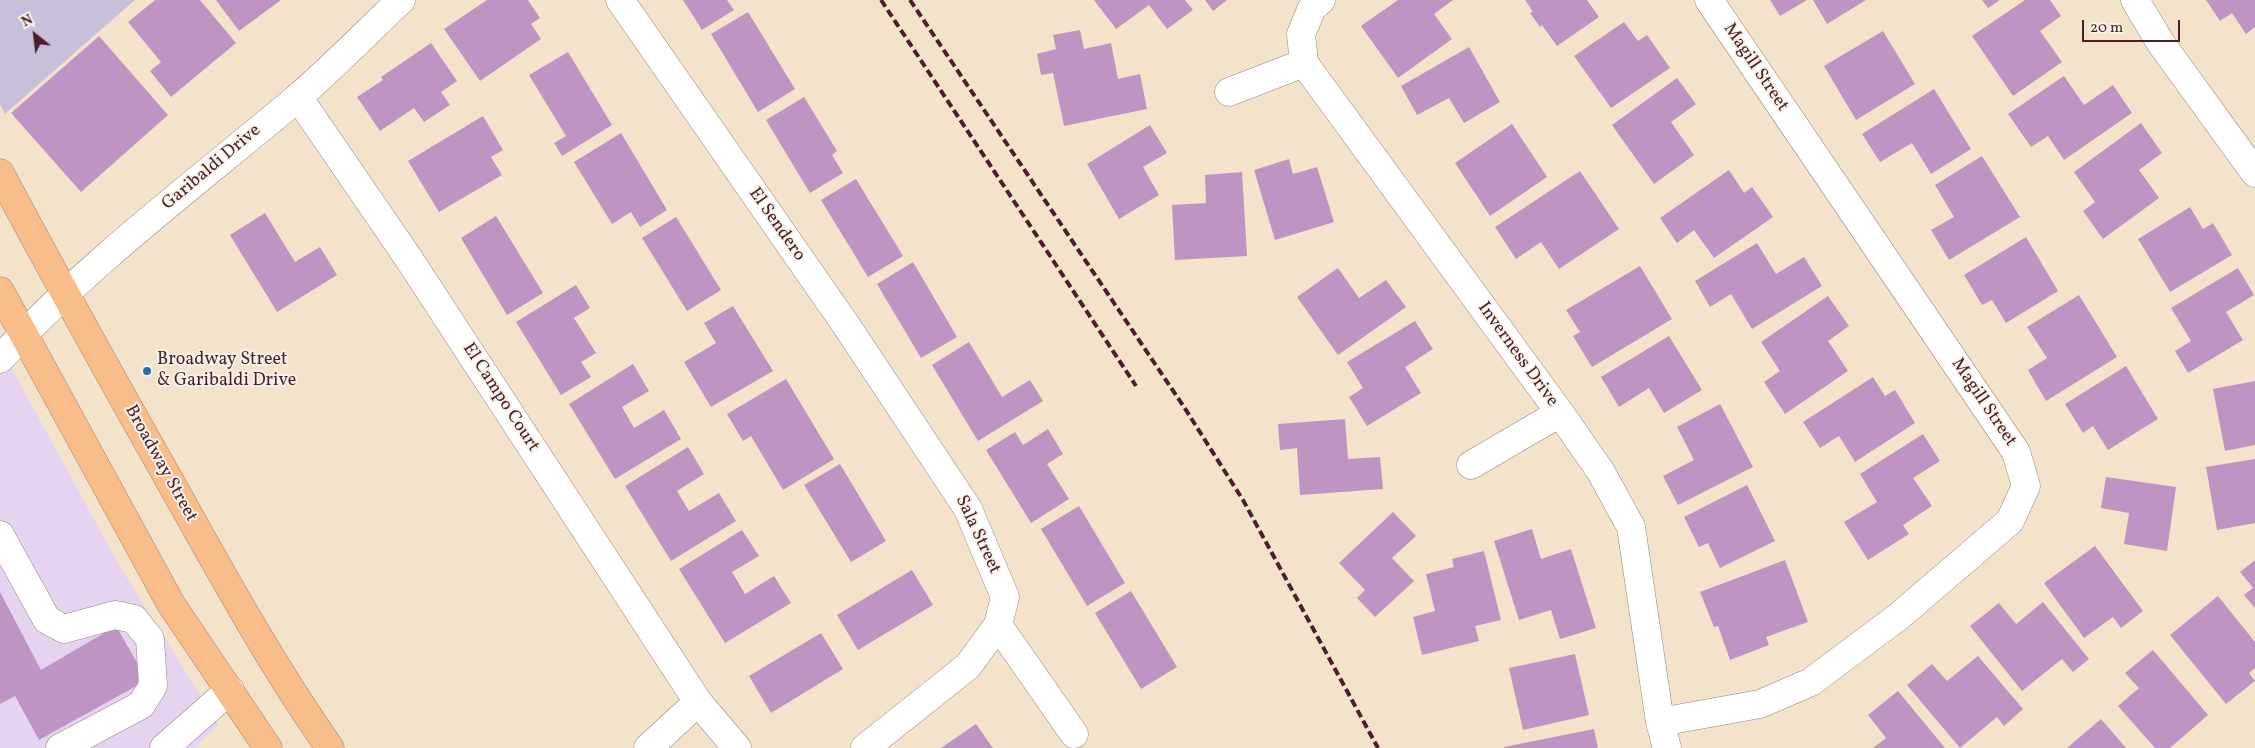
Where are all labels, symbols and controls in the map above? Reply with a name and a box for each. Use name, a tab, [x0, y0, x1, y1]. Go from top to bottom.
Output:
north arrow	[10, 10, 60, 60]
scale bar	[2085, 10, 2182, 42]
text: N	[18, 11, 37, 32]
text: 20 m	[2090, 18, 2123, 39]
street label: Magill Street	[1718, 20, 1792, 116]
street label: Garibaldi Drive	[158, 120, 266, 216]
street label: El Sendero	[743, 184, 809, 266]
street label: Inverness Drive	[1472, 298, 1562, 412]
street label: El Campo Court	[457, 340, 543, 456]
place label: Broadway Street & Garibaldi Drive	[157, 350, 296, 392]
street label: Magill Street	[1946, 355, 2020, 451]
marker: Broadway Street & Garibaldi Drive	[141, 365, 153, 377]
street label: Broadway Street	[119, 402, 201, 526]
street label: Sala Street	[949, 492, 1005, 578]

